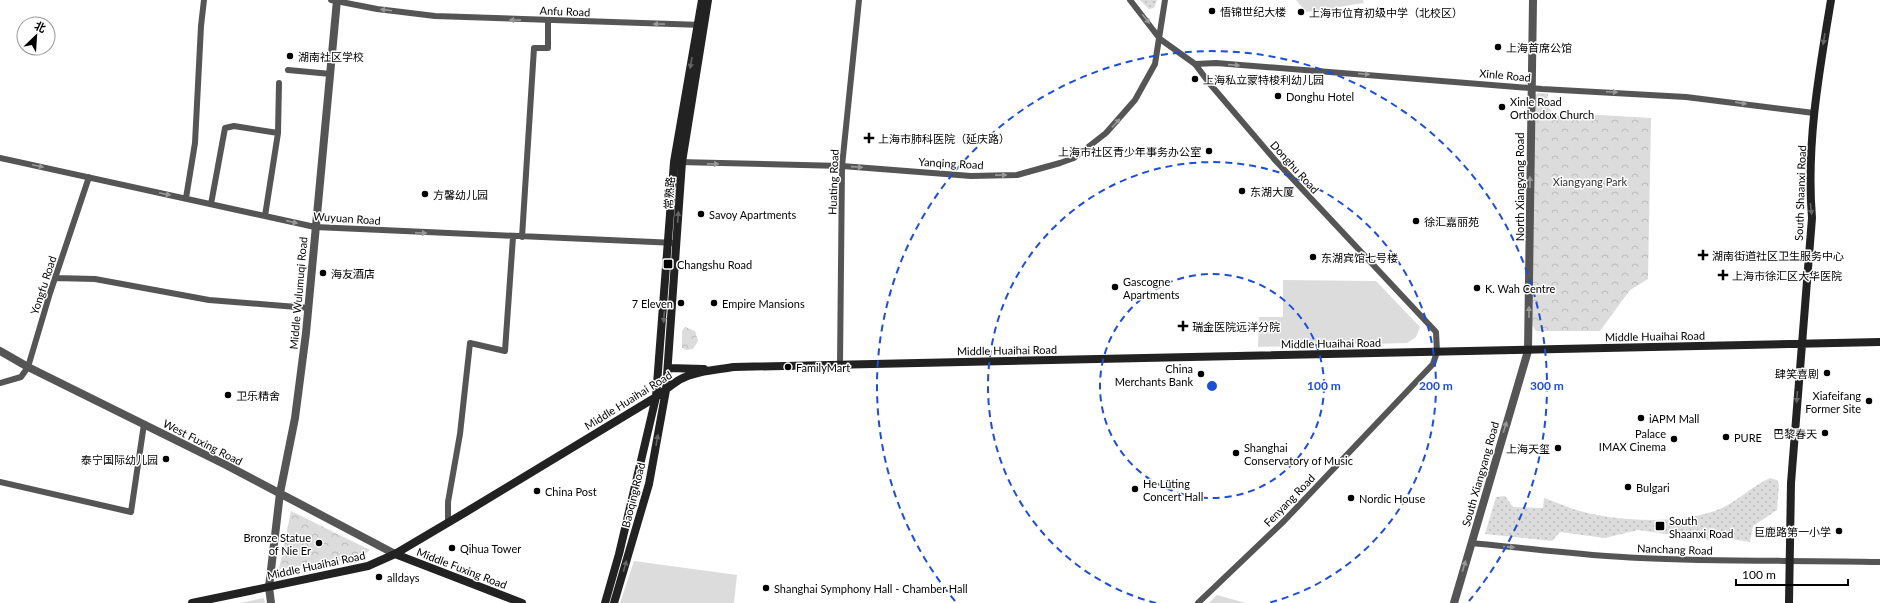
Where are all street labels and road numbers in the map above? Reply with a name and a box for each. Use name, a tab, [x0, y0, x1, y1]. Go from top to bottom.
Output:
street label: Anfu Road	[539, 4, 591, 18]
street label: Xinle Road	[1479, 66, 1531, 84]
street label: North Xiangyang Road	[1513, 133, 1526, 241]
street label: Donghu Road	[1268, 138, 1322, 196]
street label: South Shaanxi Road	[1792, 145, 1808, 241]
street label: Huating Road	[825, 149, 841, 215]
street label: Yanqing Road	[918, 155, 984, 171]
street label: 常熟路	[661, 176, 677, 210]
street label: Wuyuan Road	[313, 209, 381, 227]
street label: Middle Wulumuqi Road	[287, 236, 309, 350]
street label: Yongfu Road	[27, 254, 59, 316]
street label: Middle Huaihai Road	[1605, 329, 1705, 343]
street label: Middle Huaihai Road	[1281, 336, 1381, 350]
street label: Middle Huaihai Road	[957, 343, 1057, 357]
street label: Middle Huaihai Road	[582, 368, 674, 432]
street label: West Fuxing Road	[161, 416, 245, 468]
street label: South Xiangyang Road	[1459, 420, 1501, 528]
street label: Baoqing Road	[619, 461, 647, 529]
street label: Fenyang Road	[1261, 471, 1317, 529]
street label: Nanchang Road	[1637, 541, 1713, 557]
street label: Middle Fuxing Road	[415, 545, 509, 591]
street label: Middle Huaihai Road	[266, 548, 366, 582]

